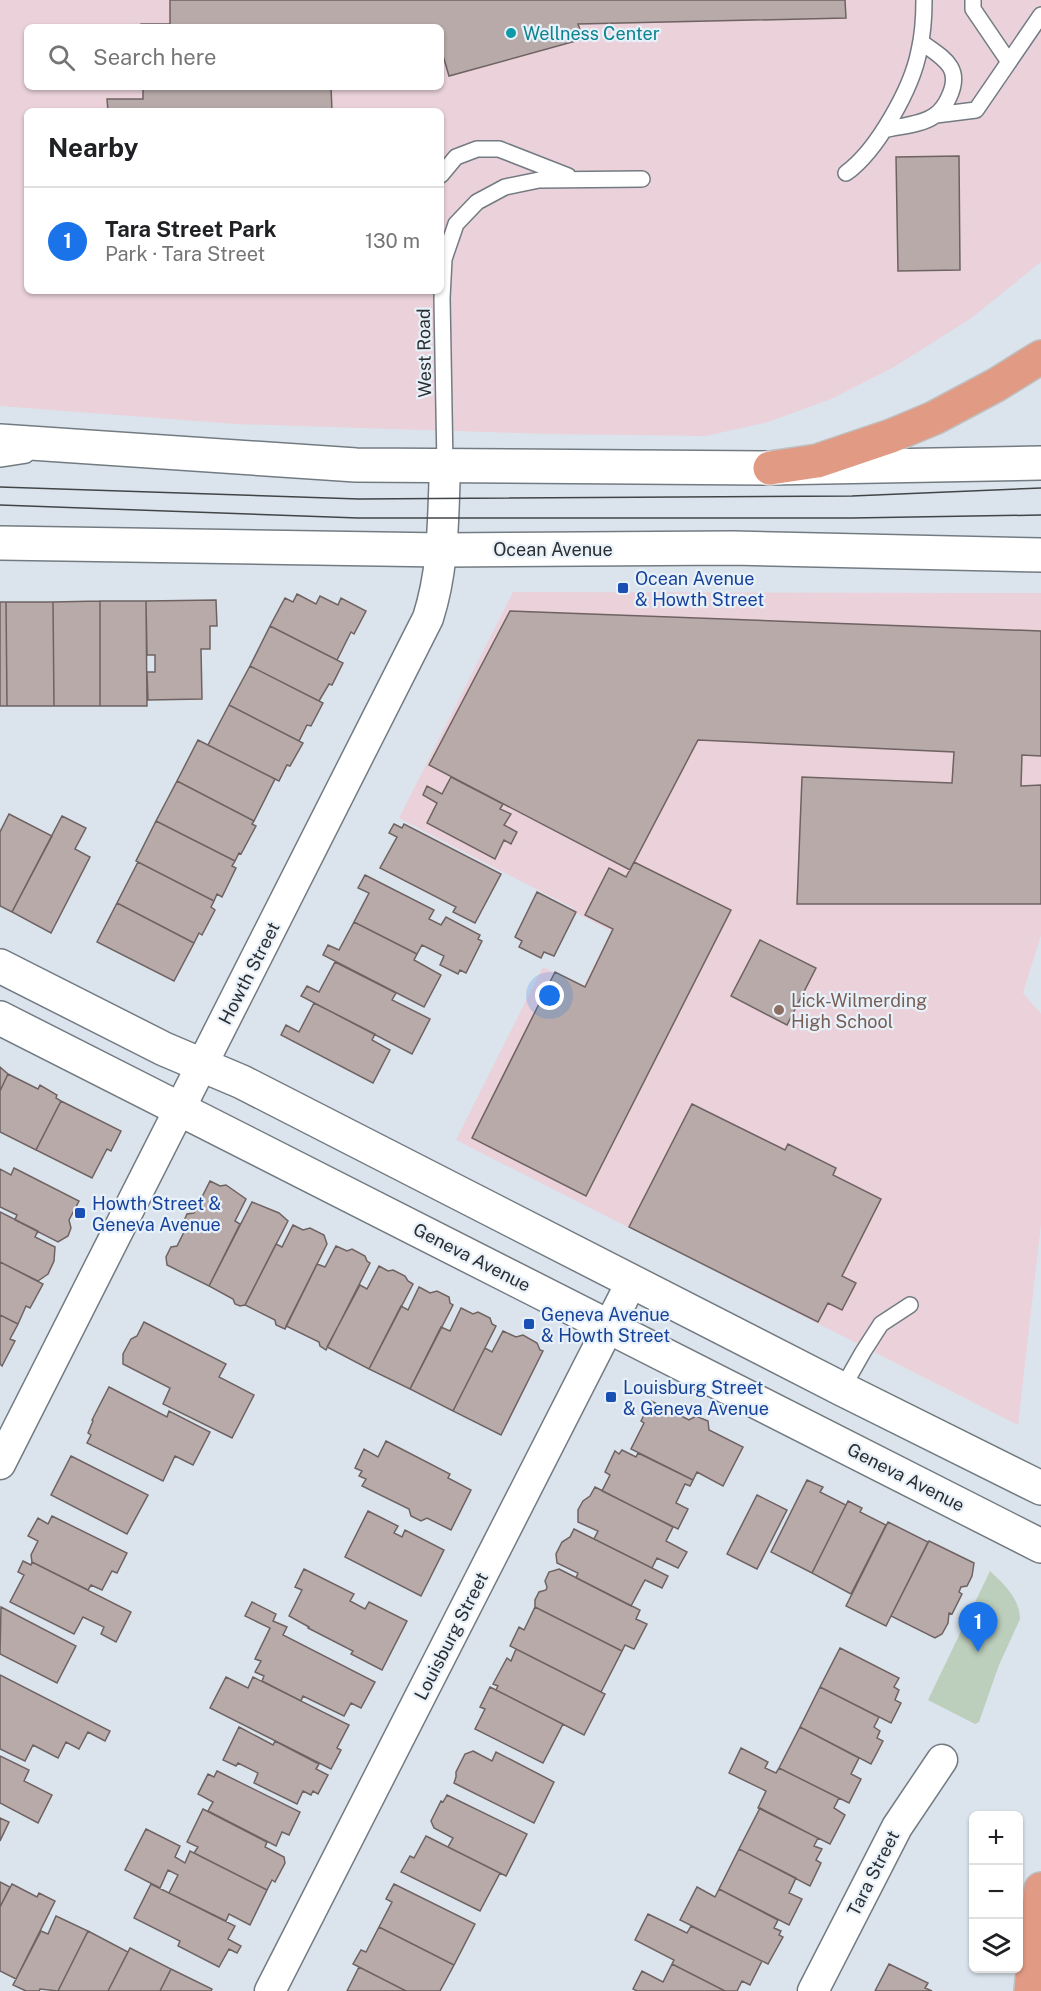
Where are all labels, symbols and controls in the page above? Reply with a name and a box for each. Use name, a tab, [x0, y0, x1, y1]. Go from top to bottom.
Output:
place label: Wellness Center	[523, 23, 660, 44]
search box	[24, 24, 444, 90]
marker: Wellness Center	[504, 26, 518, 40]
icon: search	[45, 41, 78, 74]
text: Search here	[93, 44, 217, 70]
text: Nearby	[48, 132, 138, 163]
text: Tara Street Park	[105, 216, 276, 242]
text: 1	[63, 229, 72, 253]
text: 130 m	[365, 229, 420, 253]
text: Park · Tara Street	[105, 242, 265, 266]
street label: West Road	[413, 308, 435, 398]
street label: Ocean Avenue	[493, 539, 613, 560]
place label: Ocean Avenue & Howth Street	[635, 568, 764, 610]
marker: Ocean Avenue & Howth Street	[616, 581, 630, 595]
street label: Howth Street	[214, 918, 284, 1028]
your location	[535, 981, 564, 1010]
place label: Lick-Wilmerding High School	[791, 990, 927, 1032]
marker: Lick-Wilmerding High School	[772, 1003, 786, 1017]
place label: Howth Street & Geneva Avenue	[92, 1193, 221, 1235]
marker: Howth Street & Geneva Avenue	[73, 1206, 87, 1220]
street label: Geneva Avenue	[410, 1218, 534, 1296]
place label: Geneva Avenue & Howth Street	[541, 1304, 670, 1346]
marker: Geneva Avenue & Howth Street	[522, 1317, 536, 1331]
place label: Louisburg Street & Geneva Avenue	[623, 1377, 769, 1419]
marker: Louisburg Street & Geneva Avenue	[604, 1390, 618, 1404]
street label: Geneva Avenue	[844, 1438, 968, 1516]
street label: Louisburg Street	[410, 1569, 492, 1703]
pin: 1	[958, 1602, 998, 1652]
map controls	[969, 1811, 1023, 1973]
button: +	[969, 1811, 1023, 1865]
street label: Tara Street	[842, 1827, 904, 1919]
button: −	[969, 1865, 1023, 1919]
button: layers	[969, 1919, 1023, 1973]

